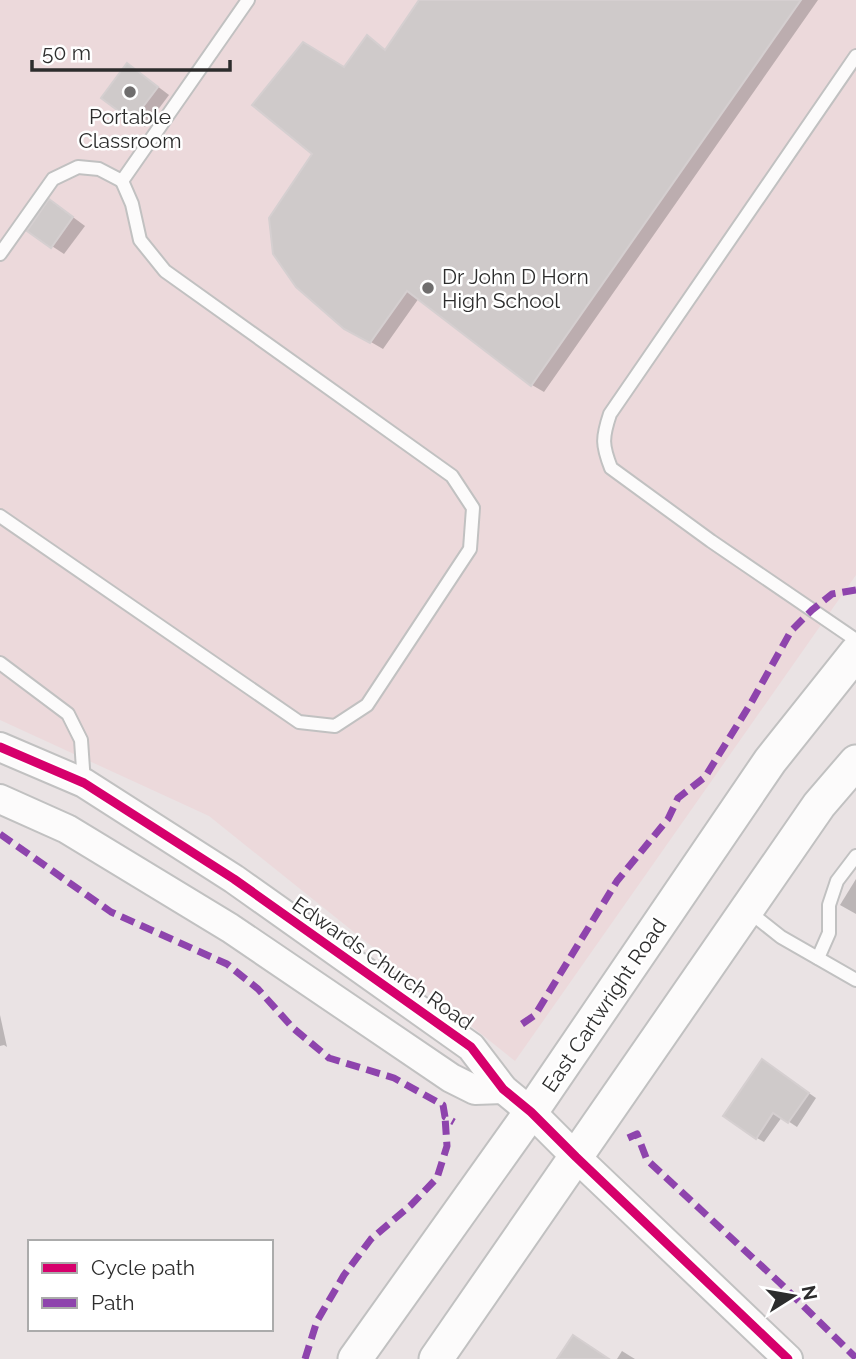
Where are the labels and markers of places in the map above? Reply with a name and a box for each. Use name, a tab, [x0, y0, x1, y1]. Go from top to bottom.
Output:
marker: Portable Classroom	[122, 84, 138, 100]
place label: Portable Classroom	[78, 104, 182, 153]
place label: Dr John D Horn High School	[442, 264, 589, 313]
marker: Dr John D Horn High School	[420, 280, 436, 296]

